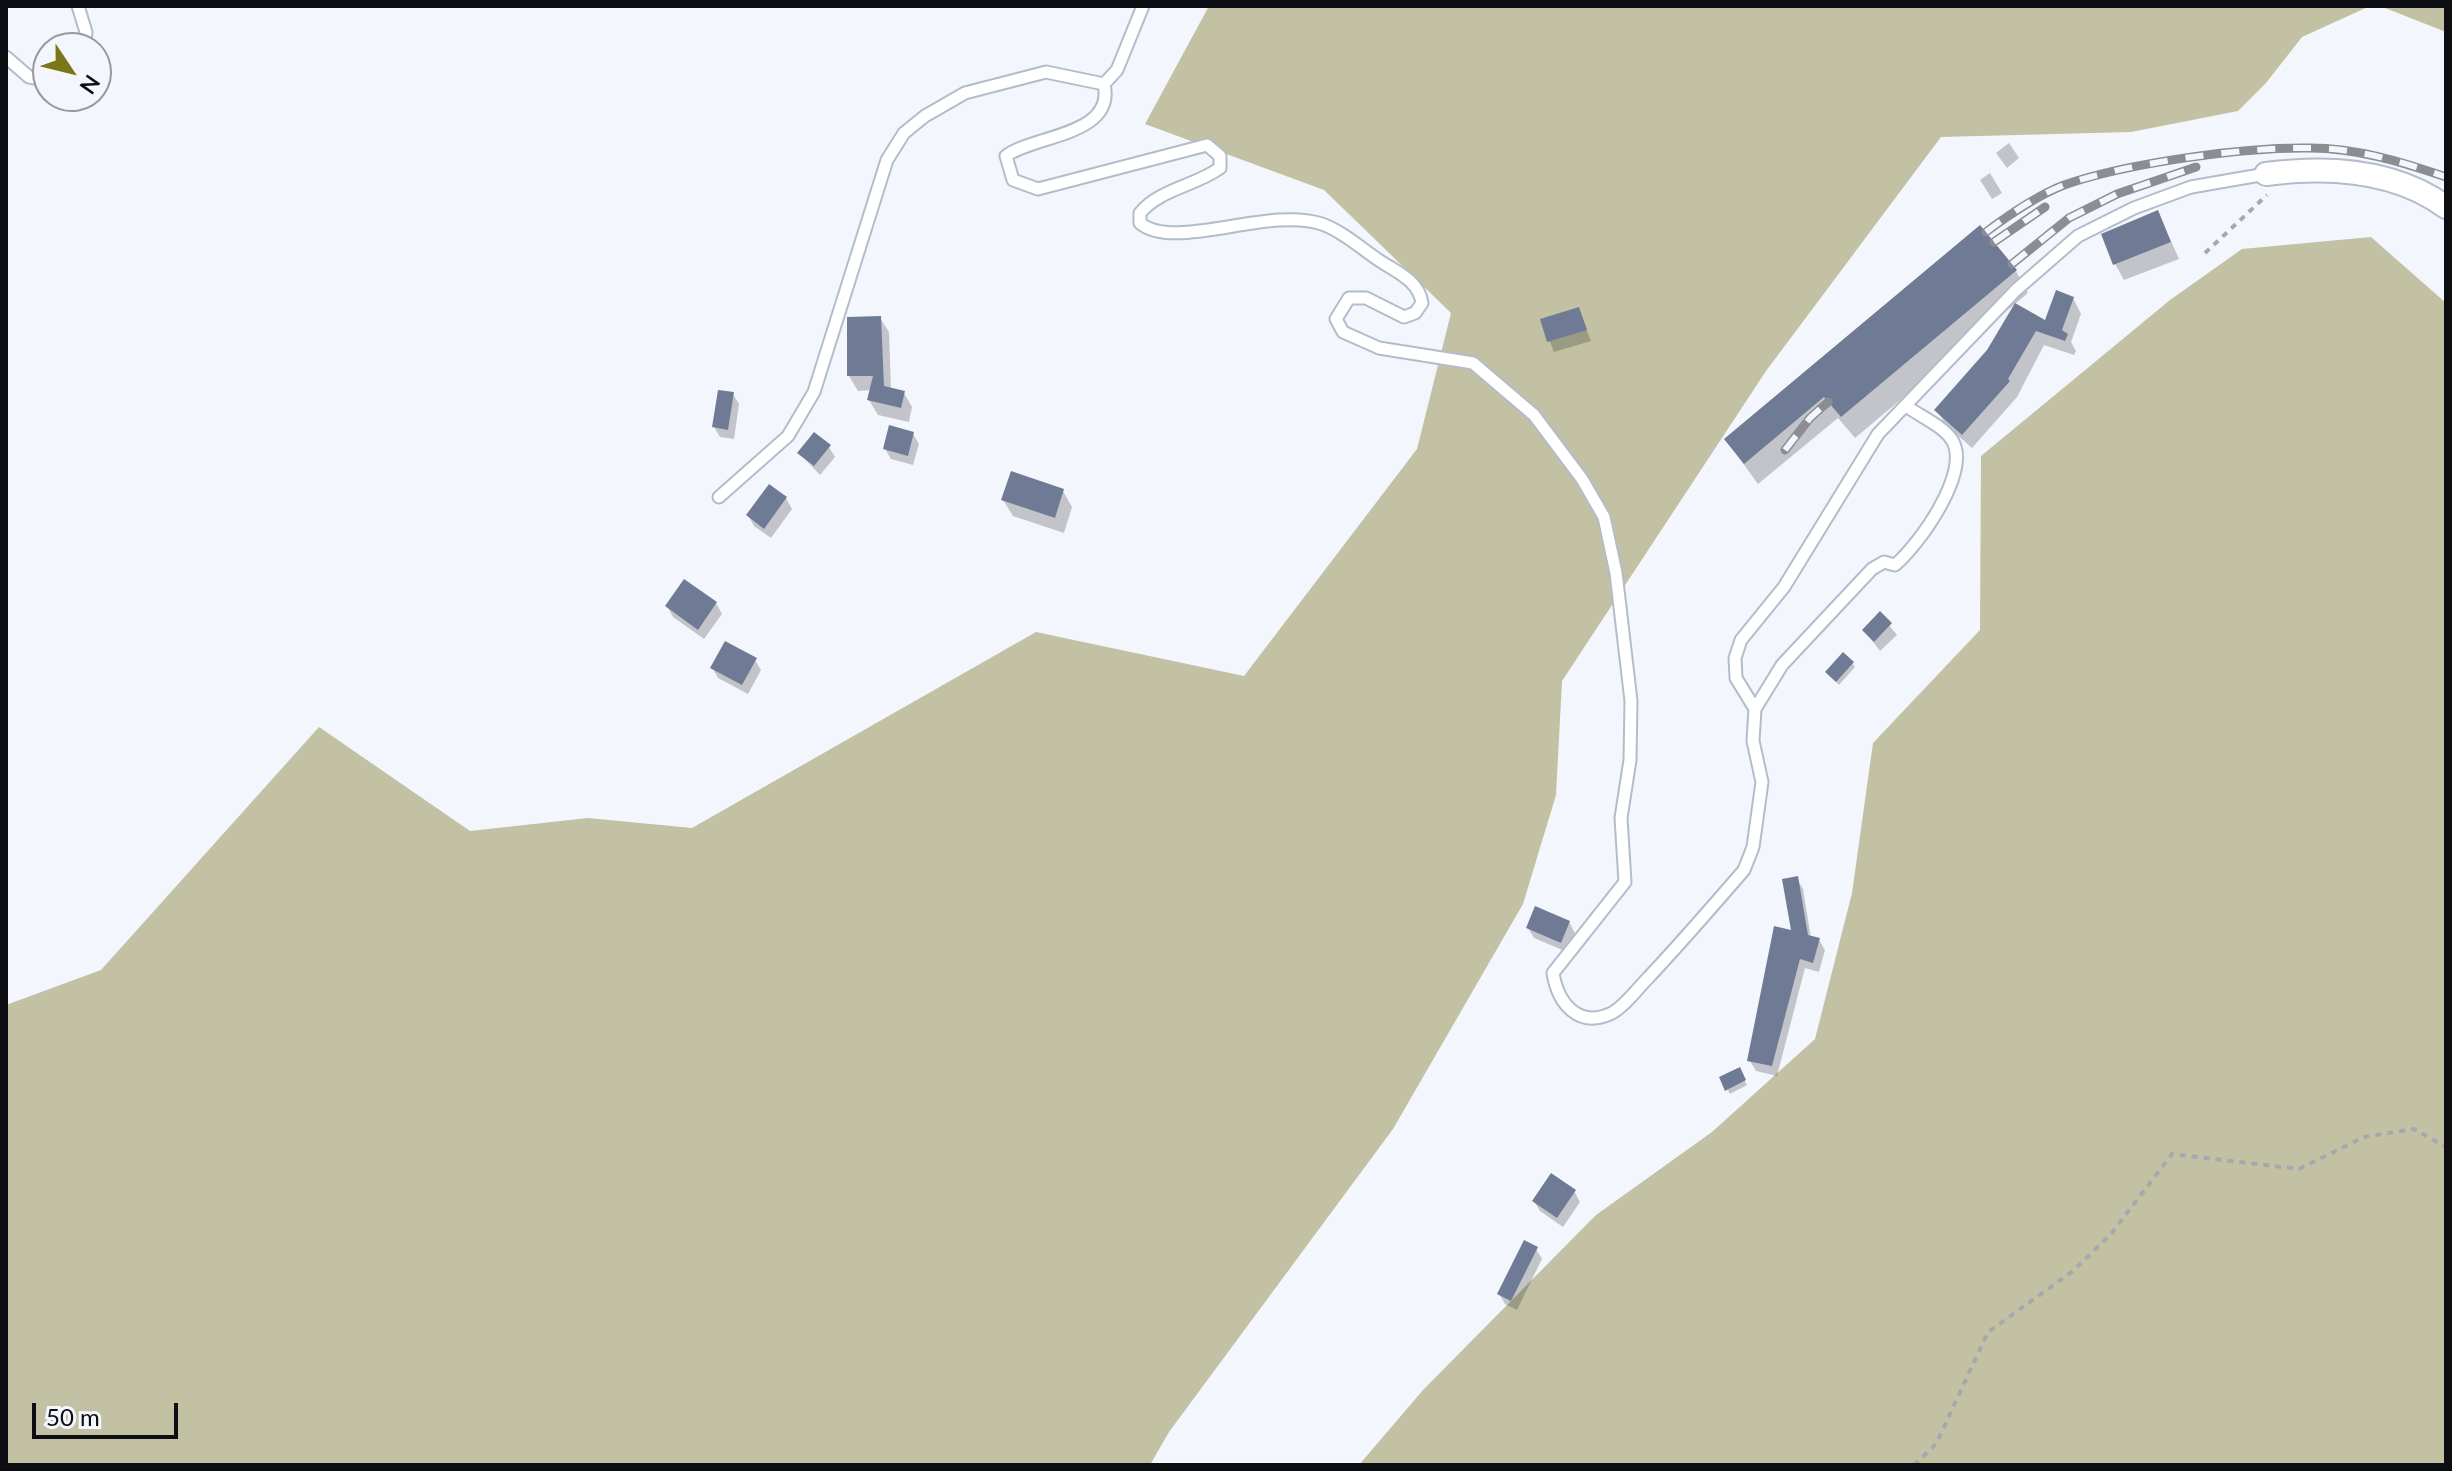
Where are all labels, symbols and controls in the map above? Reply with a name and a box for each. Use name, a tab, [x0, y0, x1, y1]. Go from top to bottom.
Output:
north arrow	[32, 32, 112, 112]
text: N	[75, 70, 106, 100]
scale bar	[36, 1387, 182, 1437]
text: 50 m	[46, 1402, 100, 1431]

